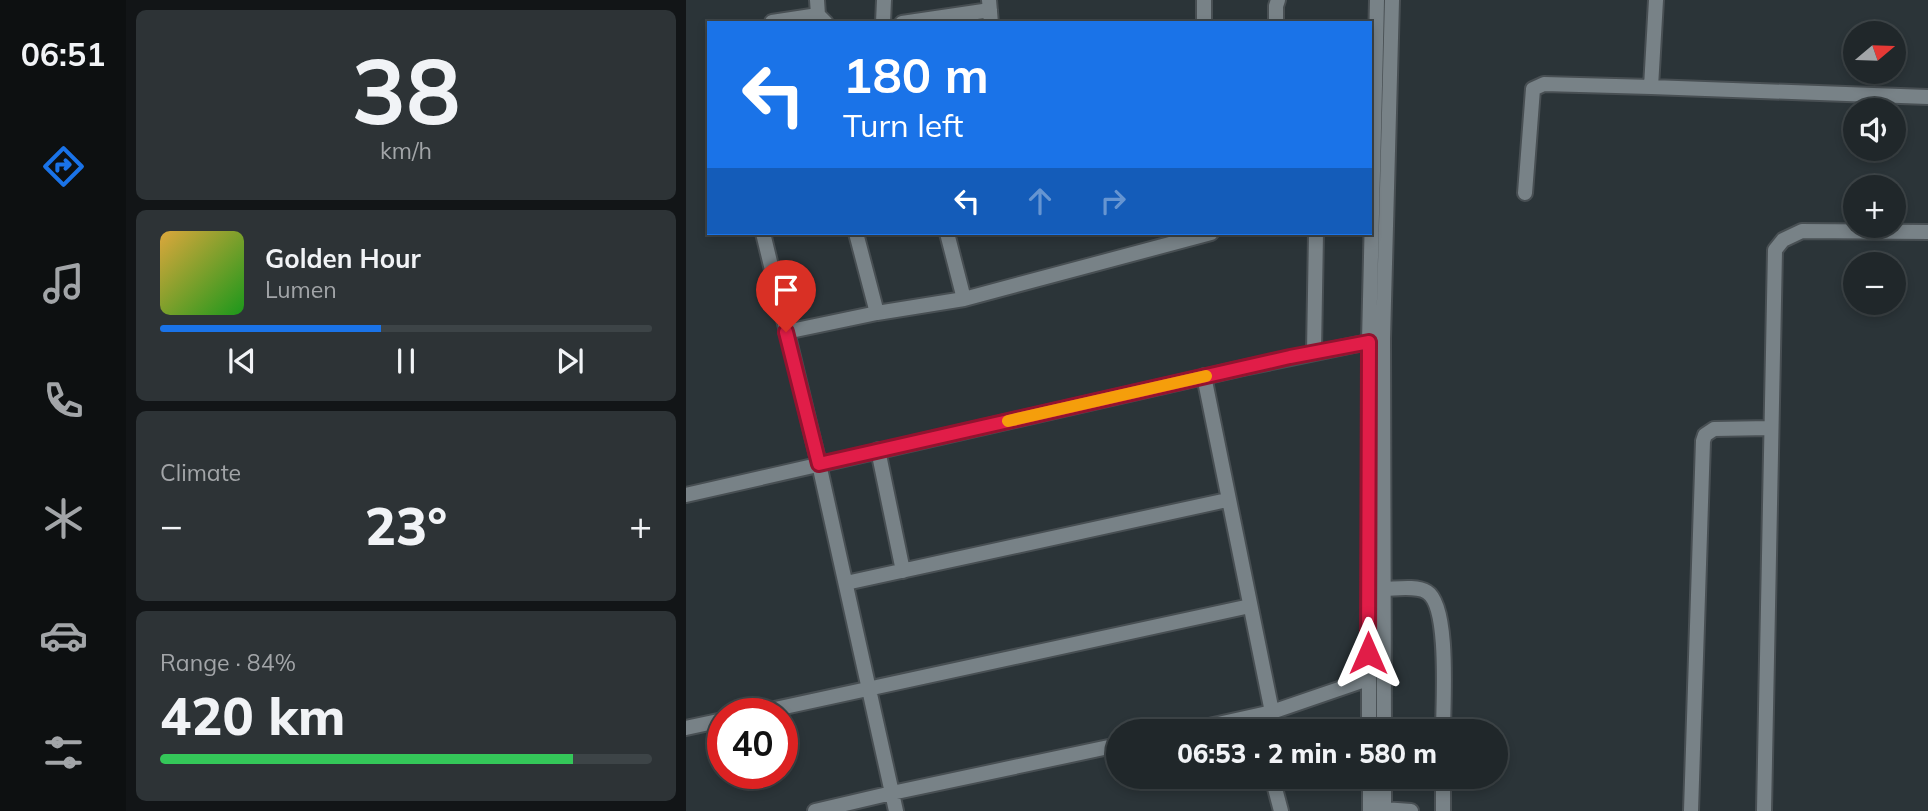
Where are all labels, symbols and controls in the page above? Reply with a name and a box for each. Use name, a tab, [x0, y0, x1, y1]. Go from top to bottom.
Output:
north arrow	[1843, 21, 1906, 84]
map controls	[1843, 21, 1906, 315]
text: 38	[351, 33, 461, 147]
text: 06:51	[21, 34, 105, 74]
text: 180 m	[843, 44, 989, 105]
icon: left	[728, 49, 819, 140]
button: sound	[1843, 98, 1906, 161]
text: Turn left	[843, 105, 963, 145]
text: km/h	[380, 136, 432, 165]
icon: directions	[39, 142, 88, 191]
button: +	[1843, 175, 1906, 238]
icon: left	[948, 182, 986, 220]
icon: ahead	[1021, 182, 1059, 220]
icon: right	[1094, 182, 1132, 220]
text: Golden Hour	[265, 242, 421, 275]
button: −	[1843, 252, 1906, 315]
icon: music	[39, 259, 88, 308]
pin	[756, 260, 816, 332]
icon: arrive	[767, 271, 805, 309]
text: Lumen	[265, 275, 337, 304]
icon: previous	[223, 342, 261, 380]
icon: pause	[387, 342, 425, 380]
icon: next	[551, 342, 589, 380]
icon: phone	[39, 376, 88, 425]
text: Climate	[160, 458, 241, 487]
text: 23°	[365, 493, 447, 558]
icon: climate	[39, 494, 88, 543]
text: −	[160, 501, 183, 549]
text: +	[629, 501, 652, 549]
icon: car	[39, 611, 88, 660]
position arrow	[1331, 616, 1405, 690]
text: Range · 84%	[160, 648, 296, 677]
text: 420 km	[160, 683, 345, 748]
speed limit sign: 40	[707, 698, 798, 789]
icon: filters	[39, 728, 88, 777]
text: 06:53 · 2 min · 580 m	[1177, 737, 1437, 770]

